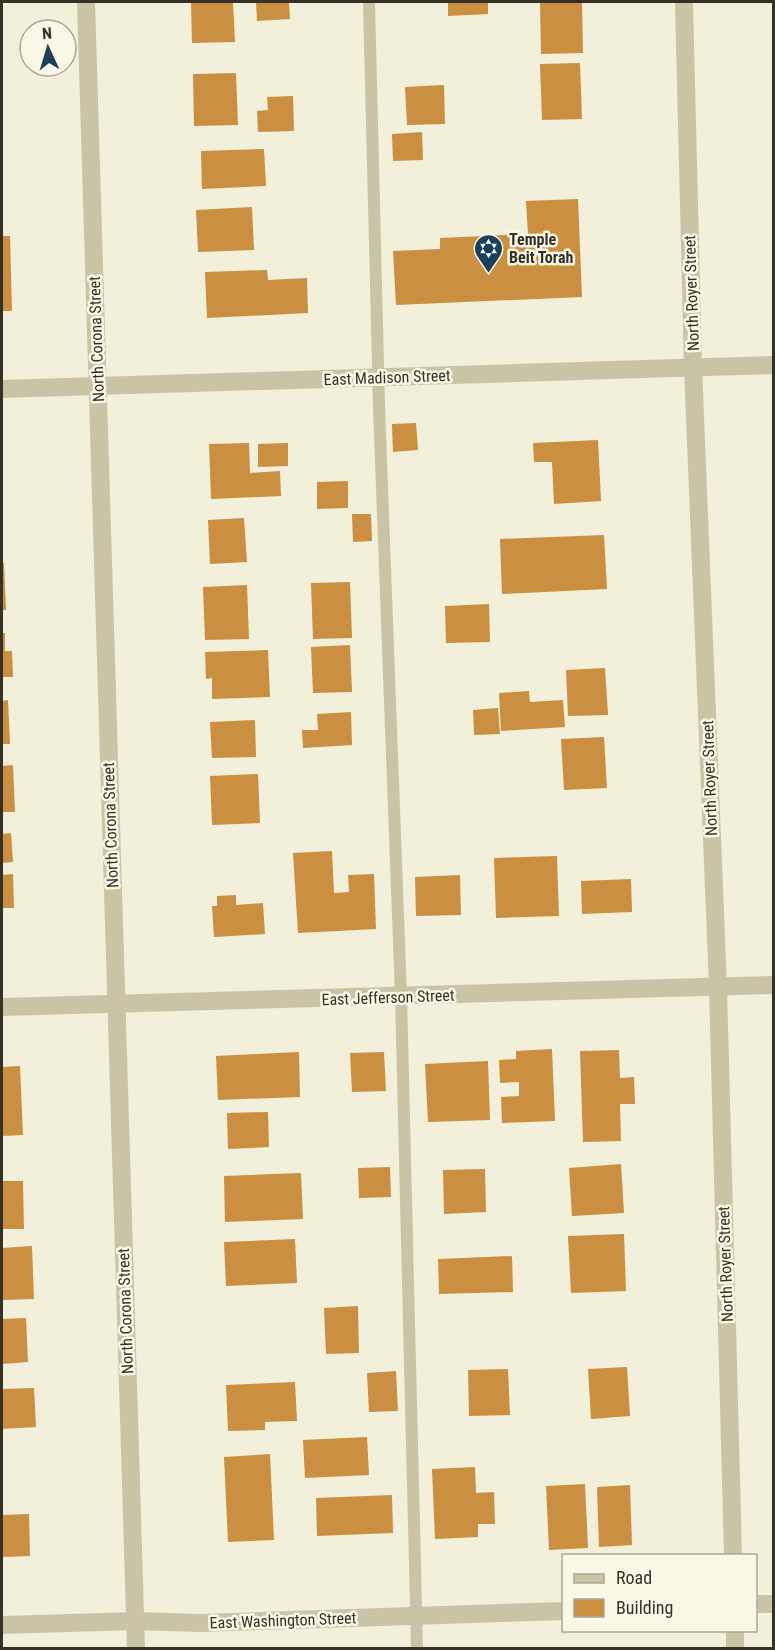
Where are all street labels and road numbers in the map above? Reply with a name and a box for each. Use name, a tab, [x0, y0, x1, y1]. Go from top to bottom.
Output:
street label: North Royer Street	[680, 234, 703, 351]
street label: North Corona Street	[85, 276, 108, 402]
street label: East Madison Street	[323, 366, 451, 389]
street label: North Royer Street	[698, 719, 721, 836]
street label: North Corona Street	[99, 762, 122, 888]
street label: East Jefferson Street	[321, 986, 455, 1009]
street label: North Royer Street	[714, 1205, 737, 1322]
street label: North Corona Street	[114, 1248, 137, 1374]
street label: East Washington Street	[209, 1608, 357, 1633]

